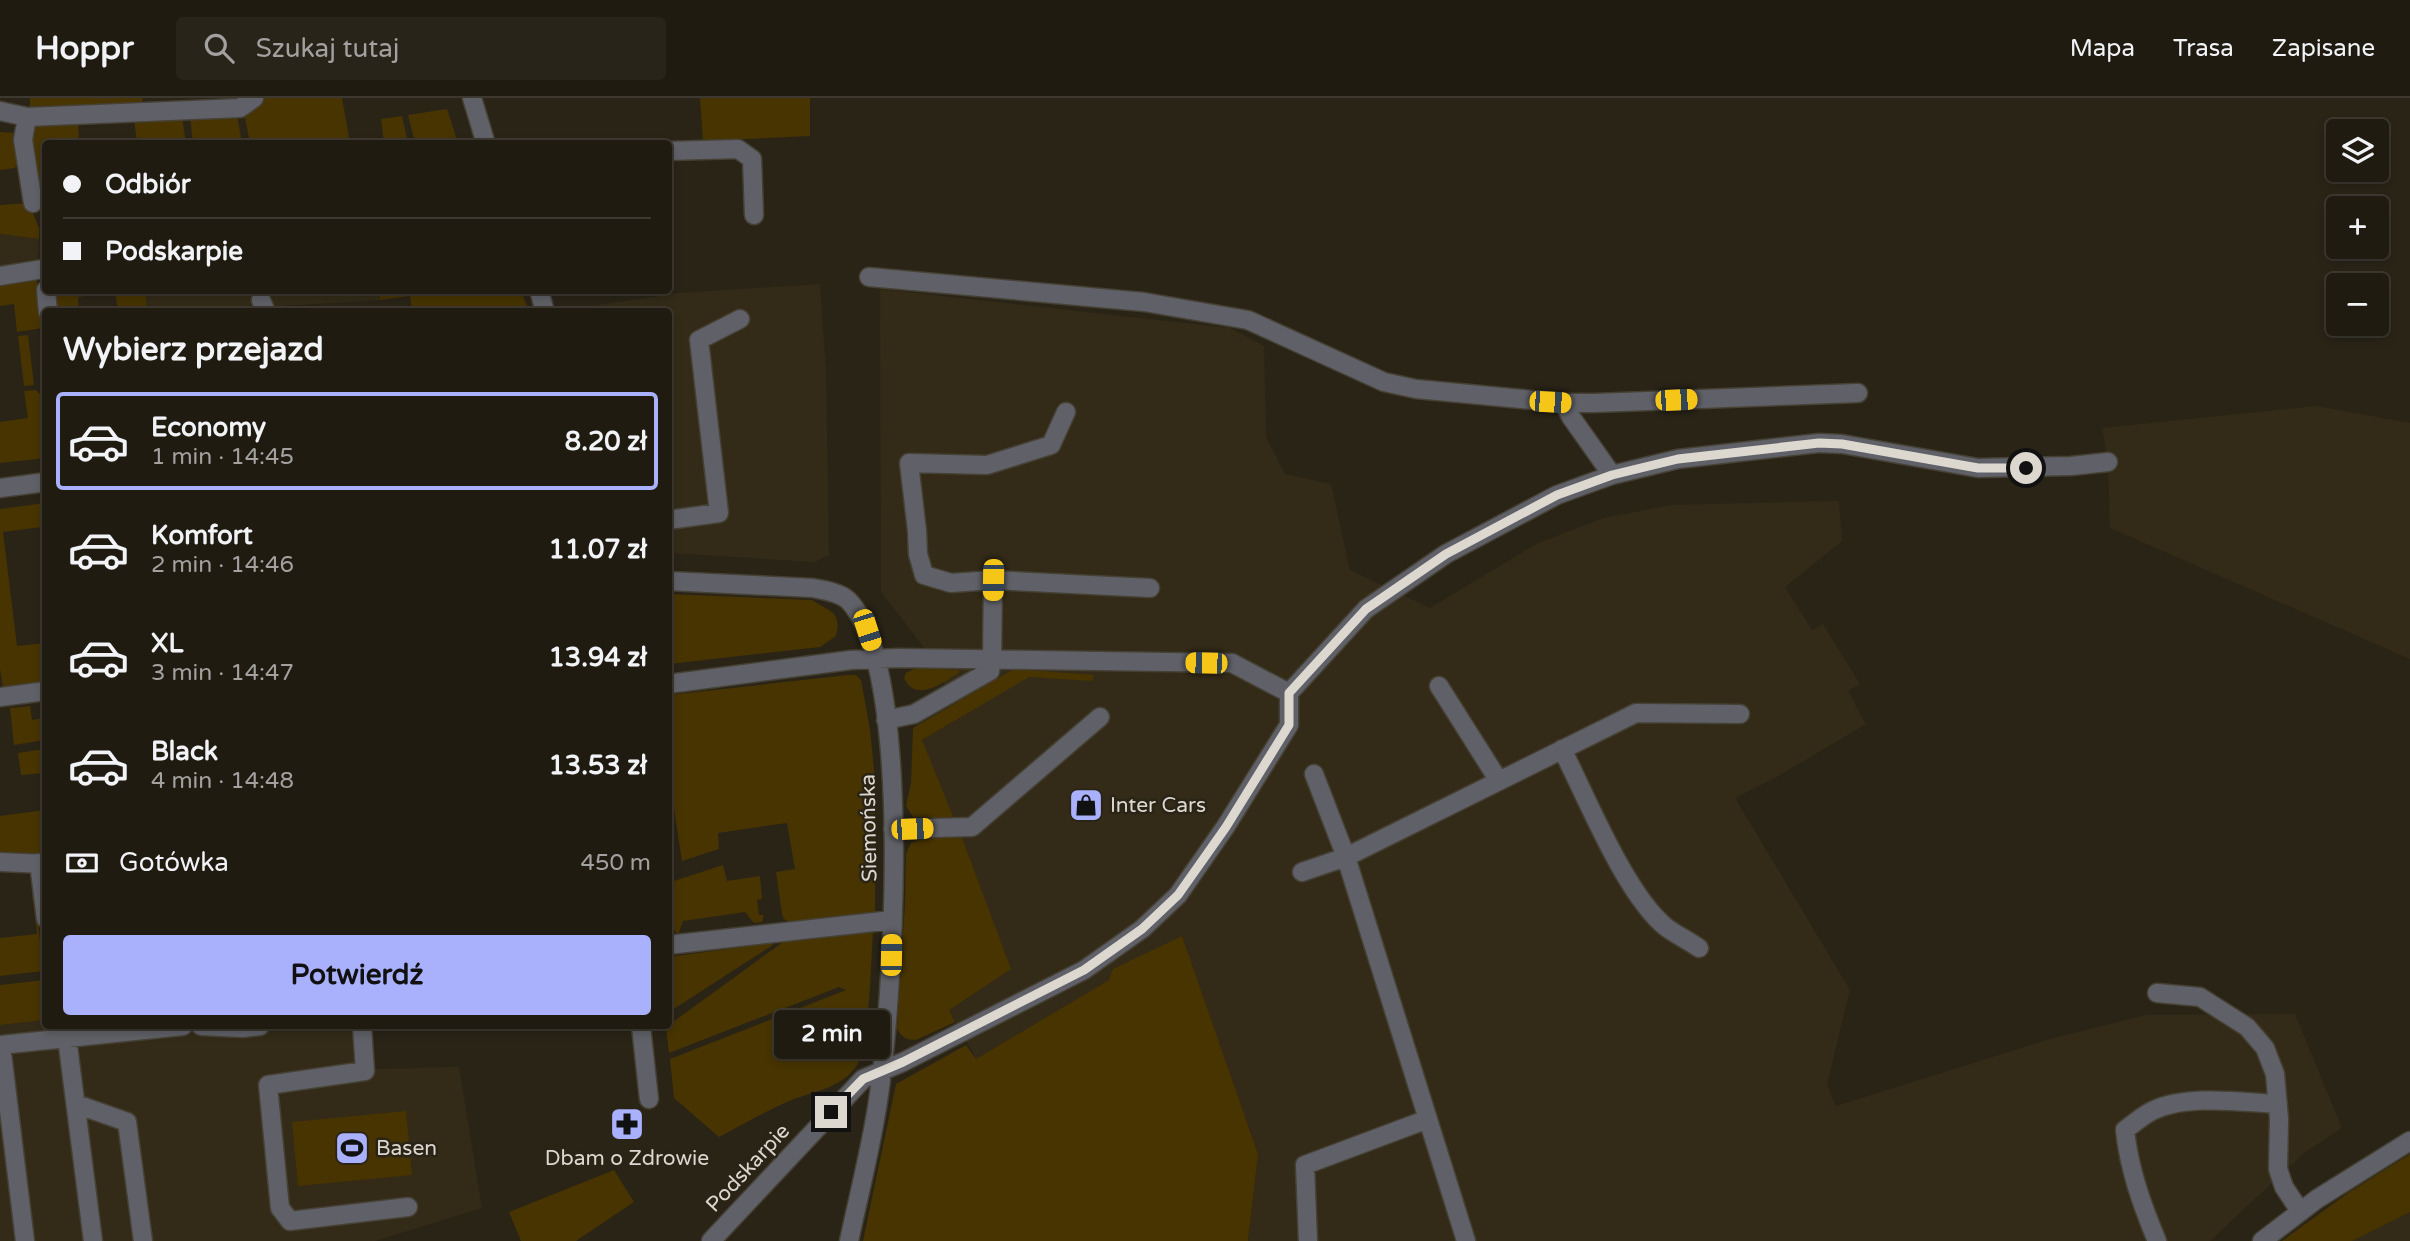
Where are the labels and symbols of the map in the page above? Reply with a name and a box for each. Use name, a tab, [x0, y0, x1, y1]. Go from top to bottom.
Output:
car	[1655, 389, 1698, 411]
car	[1529, 390, 1572, 414]
route start	[2010, 452, 2042, 484]
car	[983, 559, 1004, 601]
car	[851, 607, 884, 653]
car	[1185, 652, 1228, 674]
street label: Siemońska	[856, 774, 882, 882]
shop icon: Inter Cars	[1067, 786, 1105, 824]
place label: Inter Cars	[1110, 793, 1206, 818]
car	[891, 818, 934, 840]
car	[881, 934, 902, 976]
callout: 2 min	[773, 1010, 889, 1060]
route end	[815, 1096, 847, 1128]
pharmacy icon: Dbam o Zdrowie	[608, 1105, 646, 1143]
street label: Podskarpie	[701, 1119, 795, 1217]
sports icon: Basen	[333, 1129, 371, 1167]
place label: Basen	[376, 1136, 437, 1161]
place label: Dbam o Zdrowie	[545, 1146, 709, 1171]

